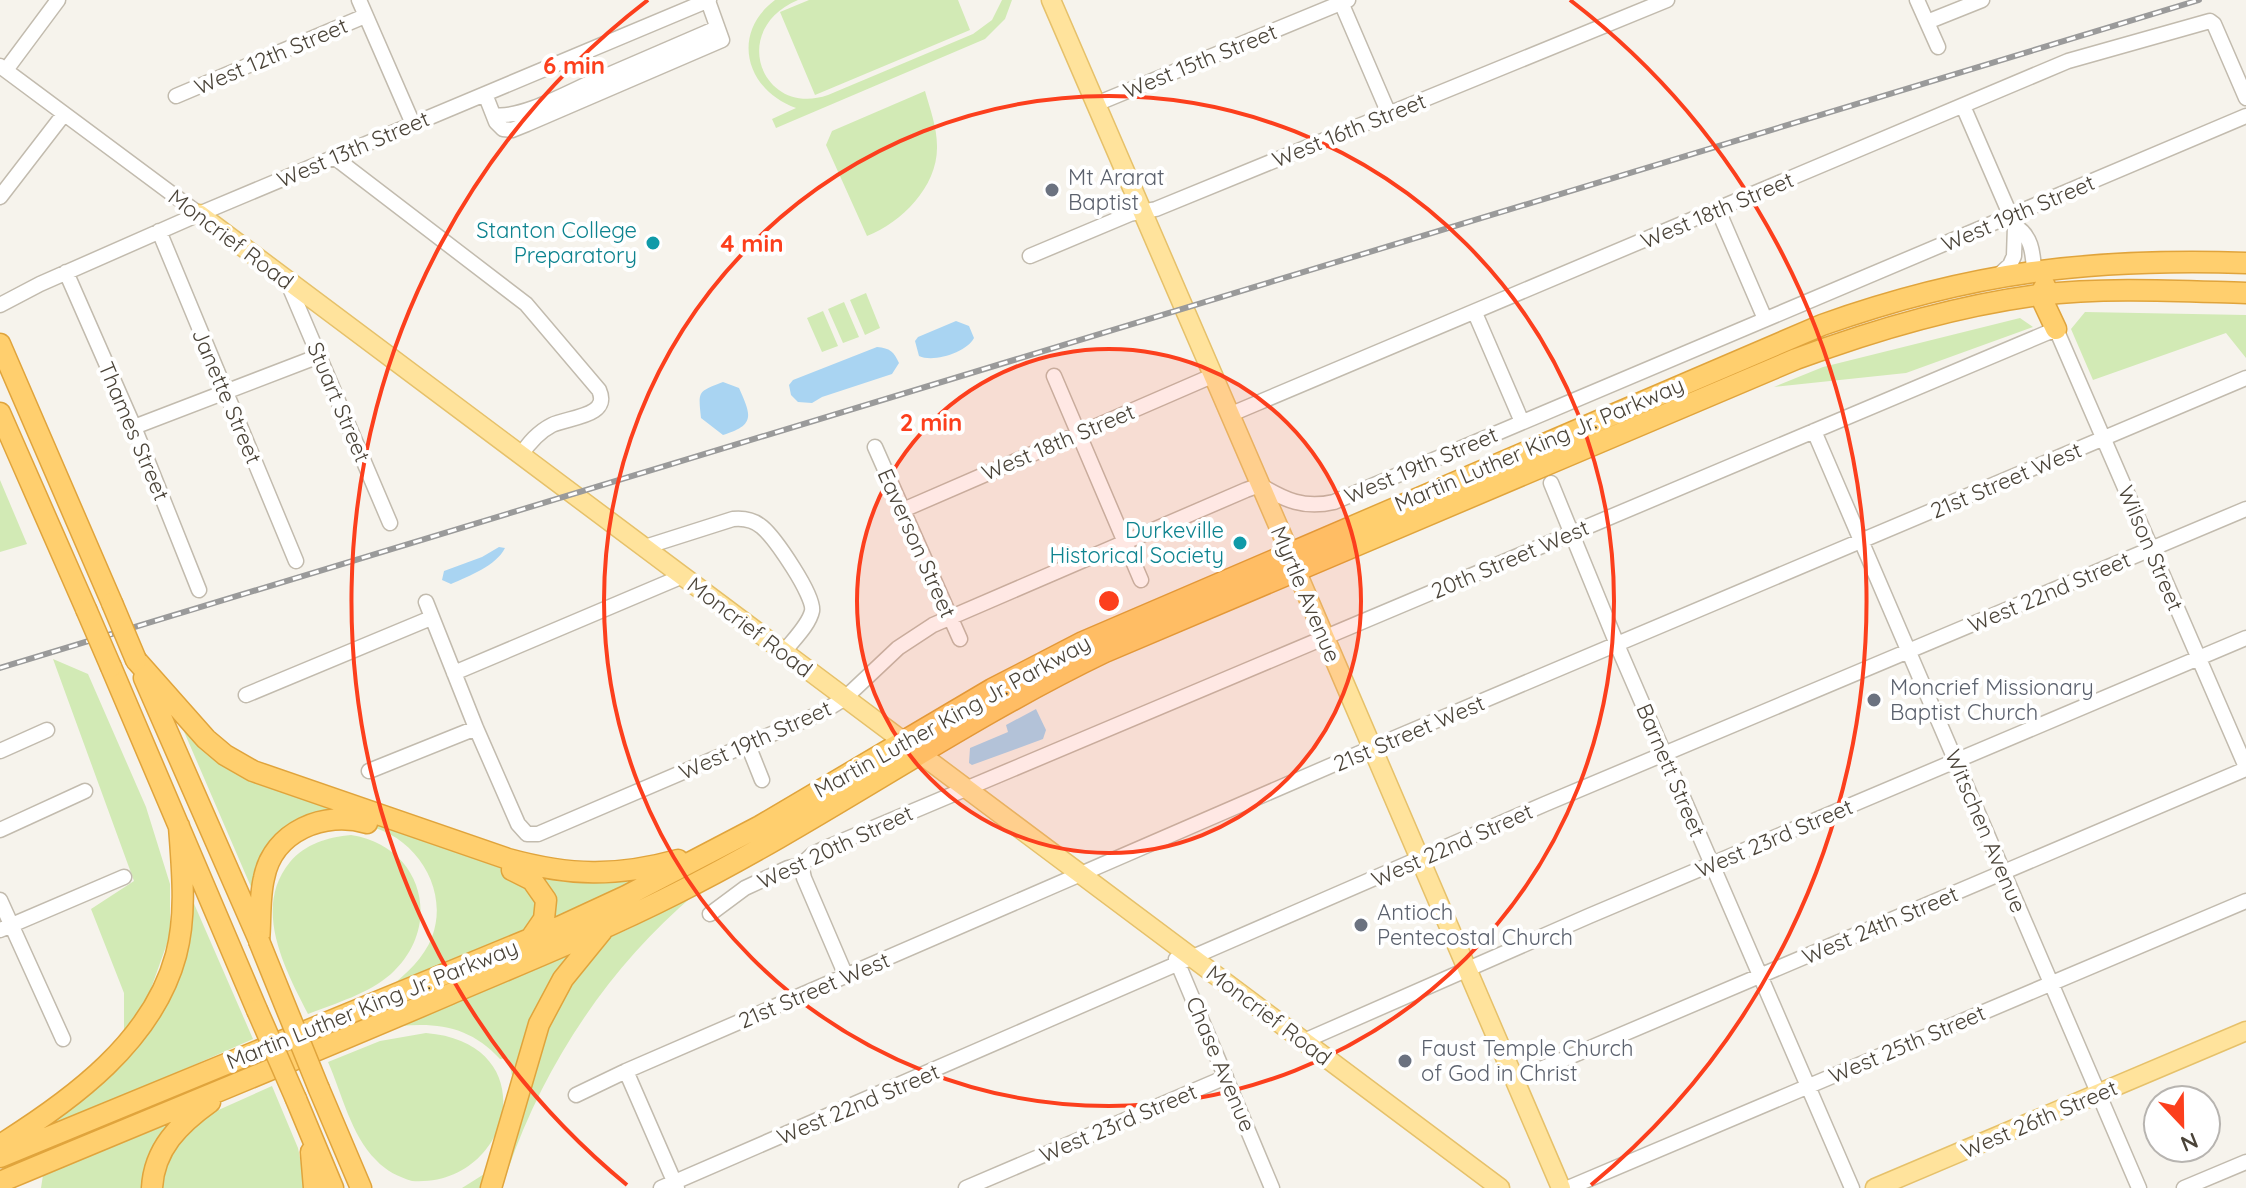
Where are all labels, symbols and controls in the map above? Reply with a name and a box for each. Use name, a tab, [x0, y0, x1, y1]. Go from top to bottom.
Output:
street label: West 12th Street	[190, 11, 352, 101]
street label: West 15th Street	[1119, 17, 1281, 105]
text: 6 min	[543, 50, 605, 80]
street label: West 16th Street	[1268, 86, 1430, 174]
street label: West 13th Street	[273, 104, 433, 194]
place label: Mt Ararat Baptist	[1068, 163, 1164, 216]
street label: West 18th Street	[1636, 165, 1798, 255]
street label: West 19th Street	[1937, 168, 2099, 258]
marker: Mt Ararat Baptist	[1043, 181, 1061, 199]
street label: Moncrief Road	[163, 183, 299, 295]
place label: Stanton College Preparatory	[476, 216, 637, 269]
text: 4 min	[721, 228, 783, 258]
marker: Stanton College Preparatory	[644, 234, 662, 252]
street label: Janette Street	[186, 324, 268, 468]
street label: Stuart Street	[301, 338, 377, 466]
street label: Thames Street	[92, 357, 176, 505]
street label: Martin Luther King Jr. Parkway	[1390, 370, 1688, 518]
street label: West 18th Street	[977, 397, 1139, 487]
text: 2 min	[900, 407, 962, 437]
street label: West 19th Street	[1340, 420, 1502, 510]
street label: 21st Street West	[1926, 436, 2086, 524]
street label: Eaverson Street	[872, 464, 962, 622]
street label: Wilson Street	[2112, 481, 2190, 615]
street label: 20th Street West	[1427, 513, 1593, 605]
place label: Durkeville Historical Society	[1049, 516, 1224, 569]
street label: Myrtle Avenue	[1265, 522, 1347, 666]
marker: Durkeville Historical Society	[1231, 534, 1249, 552]
street label: West 22nd Street	[1964, 545, 2134, 639]
street label: Moncrief Road	[682, 571, 818, 683]
centre of rings	[1095, 587, 1123, 615]
street label: Martin Luther King Jr. Parkway	[809, 628, 1095, 804]
place label: Moncrief Missionary Baptist Church	[1890, 673, 2094, 726]
street label: 21st Street West	[1329, 689, 1489, 777]
marker: Moncrief Missionary Baptist Church	[1865, 691, 1883, 709]
street label: West 19th Street	[675, 694, 835, 786]
street label: Barnett Street	[1630, 699, 1712, 841]
street label: Witschen Avenue	[1939, 745, 2033, 917]
street label: West 23rd Street	[1691, 792, 1857, 884]
street label: West 22nd Street	[1367, 797, 1537, 893]
street label: West 20th Street	[753, 799, 917, 895]
street label: West 24th Street	[1798, 880, 1962, 970]
place label: Antioch Pentecostal Church	[1377, 898, 1573, 951]
marker: Antioch Pentecostal Church	[1352, 916, 1370, 934]
street label: Martin Luther King Jr. Parkway	[222, 933, 522, 1075]
street label: 21st Street West	[734, 946, 894, 1034]
street label: Moncrief Road	[1201, 959, 1337, 1071]
street label: Chase Avenue	[1180, 992, 1262, 1136]
street label: West 25th Street	[1824, 998, 1990, 1090]
place label: Faust Temple Church of God in Christ	[1421, 1034, 1633, 1087]
marker: Faust Temple Church of God in Christ	[1396, 1052, 1414, 1070]
street label: West 22nd Street	[773, 1057, 943, 1151]
street label: West 26th Street	[1957, 1073, 2121, 1165]
street label: West 23rd Street	[1035, 1077, 1201, 1169]
north arrow	[2142, 1084, 2222, 1164]
text: N	[2177, 1127, 2202, 1159]

